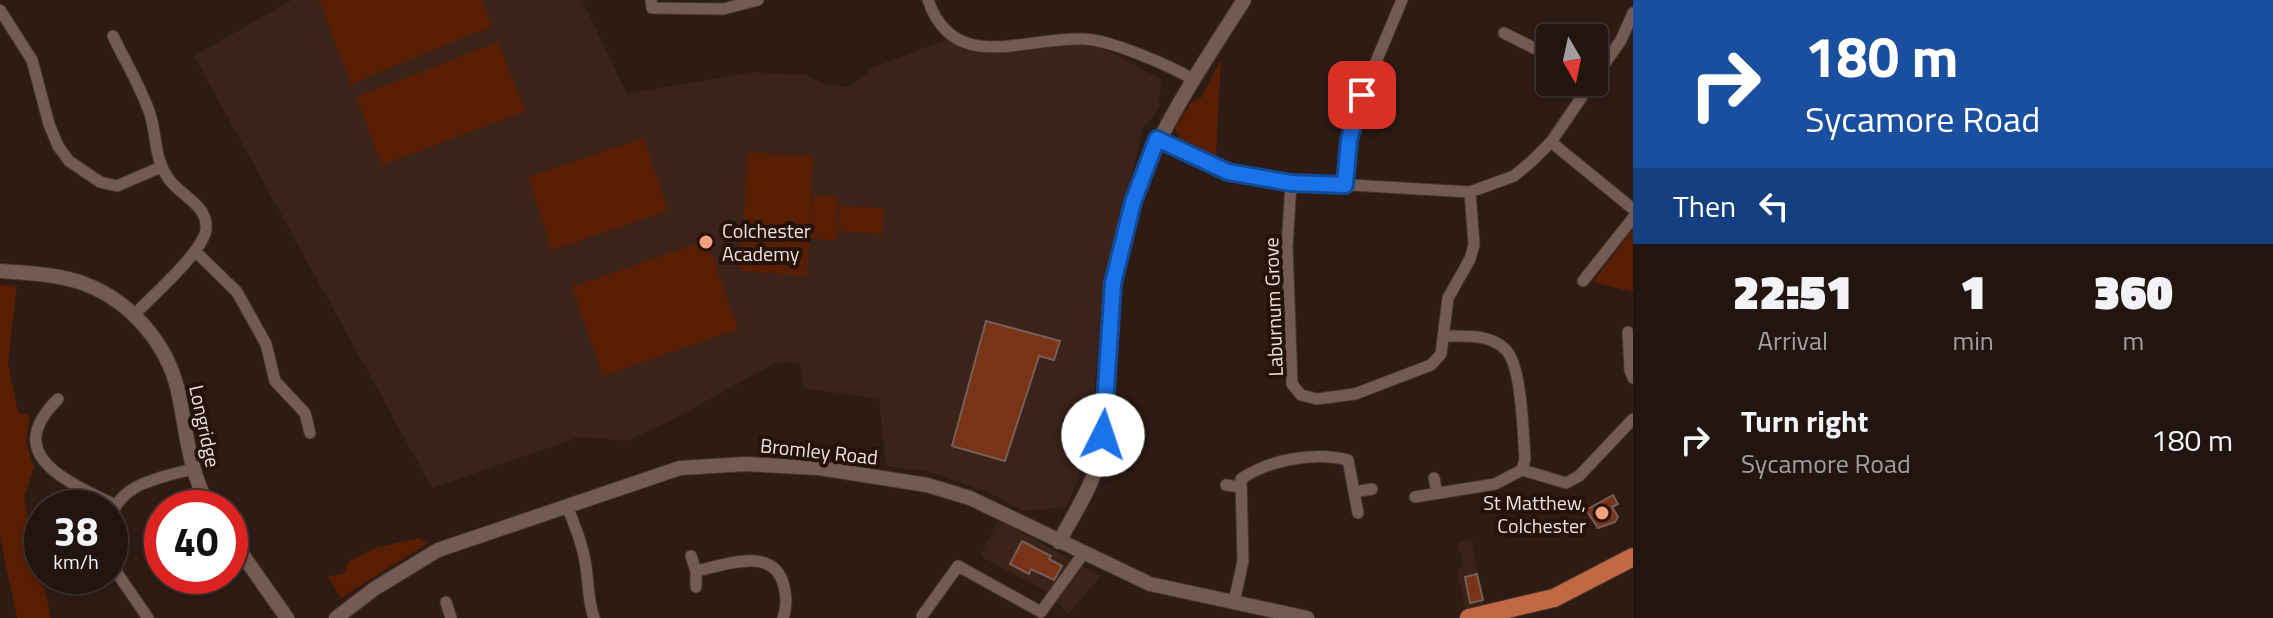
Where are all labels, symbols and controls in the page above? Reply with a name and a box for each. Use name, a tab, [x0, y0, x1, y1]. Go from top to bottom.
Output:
text: 180 m	[1805, 14, 1958, 99]
north arrow	[1536, 24, 1608, 96]
map controls	[1536, 24, 1608, 96]
icon: right	[1673, 32, 1777, 136]
pin	[1328, 61, 1396, 129]
icon: arrive	[1340, 73, 1384, 117]
text: Sycamore Road	[1805, 91, 2040, 146]
text: Then	[1673, 183, 1736, 229]
icon: left	[1752, 184, 1796, 228]
place label: Colchester Academy	[722, 215, 811, 269]
marker: Colchester Academy	[697, 233, 715, 251]
street label: Laburnum Grove	[1255, 237, 1291, 377]
text: 22:51	[1733, 255, 1852, 328]
text: 1	[1960, 255, 1986, 328]
text: 360	[2094, 255, 2173, 328]
text: Arrival	[1757, 321, 1828, 360]
text: min	[1952, 321, 1994, 360]
text: m	[2123, 321, 2144, 360]
street label: Longridge	[181, 382, 229, 470]
position arrow	[1061, 393, 1145, 477]
text: Turn right	[1741, 398, 1869, 444]
text: 180 m	[2151, 417, 2233, 463]
icon: right	[1673, 418, 1717, 462]
street label: Bromley Road	[759, 429, 879, 473]
text: Sycamore Road	[1741, 444, 1911, 483]
place label: St Matthew, Colchester	[1483, 487, 1586, 541]
speed limit sign: 40	[144, 490, 248, 594]
text: 38	[54, 501, 98, 562]
marker: St Matthew, Colchester	[1593, 504, 1611, 522]
text: km/h	[53, 546, 99, 577]

